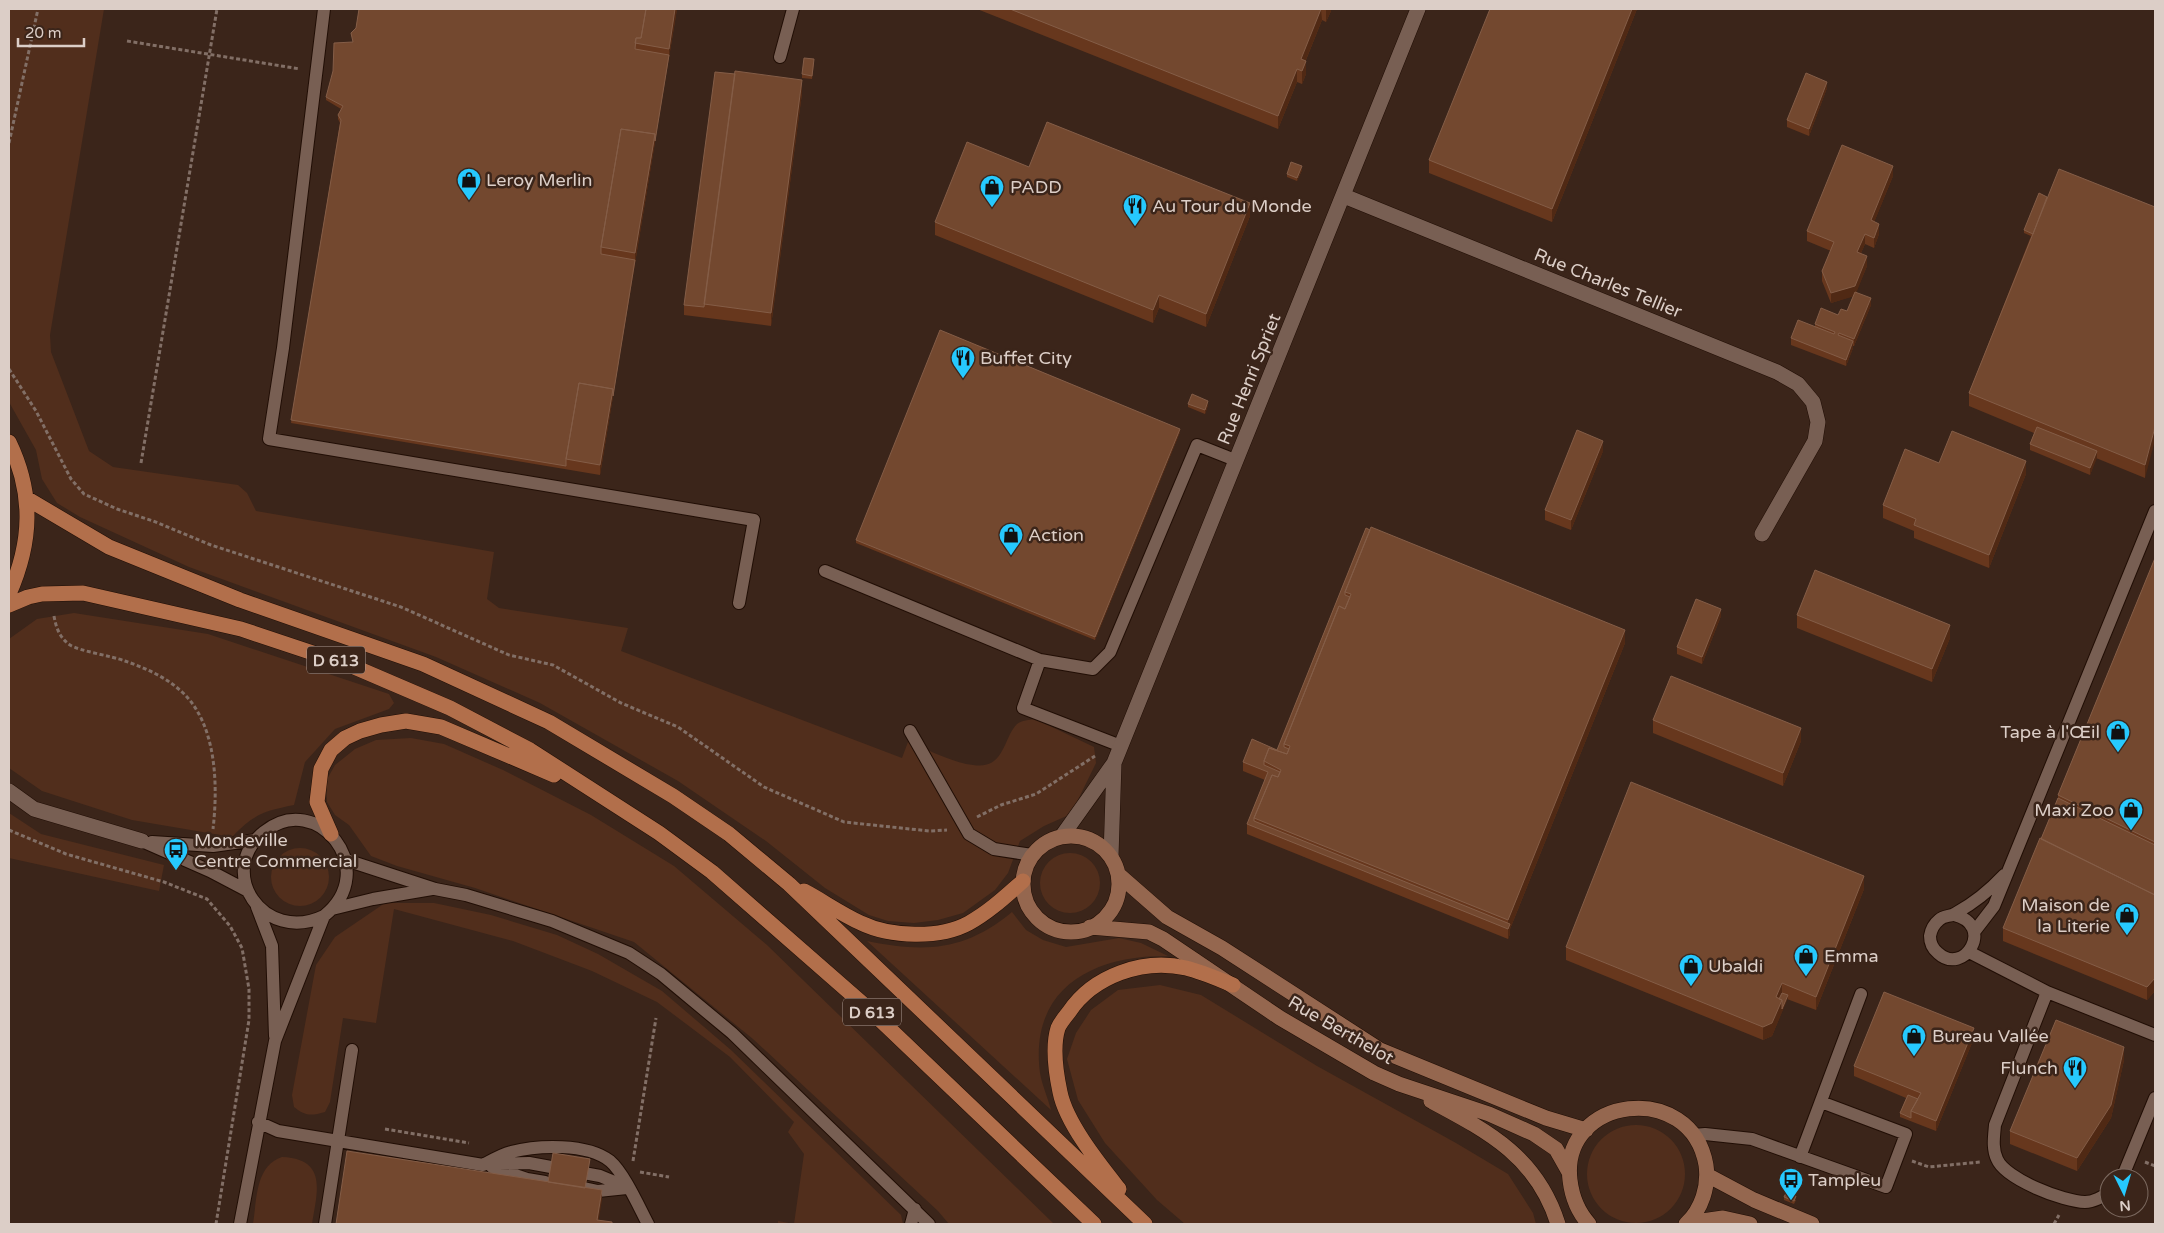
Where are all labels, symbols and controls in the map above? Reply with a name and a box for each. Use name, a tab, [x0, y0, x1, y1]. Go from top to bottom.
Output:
scale bar	[18, 15, 84, 47]
text: 20 m	[25, 24, 62, 42]
shop icon: Leroy Merlin	[456, 167, 482, 201]
place label: Leroy Merlin	[486, 169, 593, 191]
shop icon: PADD	[979, 174, 1005, 208]
place label: PADD	[1010, 176, 1062, 198]
restaurant icon: Au Tour du Monde	[1122, 193, 1148, 227]
place label: Au Tour du Monde	[1152, 195, 1312, 217]
street label: Rue Charles Tellier	[1531, 243, 1685, 323]
street label: Rue Henri Spriet	[1213, 310, 1285, 448]
restaurant icon: Buffet City	[950, 345, 976, 379]
place label: Buffet City	[980, 347, 1072, 369]
shop icon: Action	[998, 522, 1024, 556]
place label: Action	[1028, 524, 1084, 546]
road number: D 613	[307, 646, 365, 674]
shop icon: Tape à l'Œil	[2105, 719, 2131, 753]
place label: Tape à l'Œil	[2000, 721, 2100, 743]
shop icon: Maxi Zoo	[2118, 797, 2144, 831]
place label: Maxi Zoo	[2034, 799, 2114, 821]
place label: Mondeville Centre Commercial	[194, 829, 357, 872]
bus stop icon: Mondeville Centre Commercial	[163, 837, 189, 871]
place label: Maison de la Literie	[2021, 894, 2110, 937]
shop icon: Maison de la Literie	[2114, 902, 2140, 936]
shop icon: Emma	[1793, 943, 1819, 977]
place label: Emma	[1824, 945, 1879, 967]
shop icon: Ubaldi	[1678, 953, 1704, 987]
place label: Ubaldi	[1708, 955, 1763, 977]
street label: Rue Berthelot	[1284, 991, 1398, 1069]
road number: D 613	[843, 999, 901, 1026]
shop icon: Bureau Vallée	[1901, 1023, 1927, 1057]
place label: Bureau Vallée	[1932, 1025, 2049, 1047]
restaurant icon: Flunch	[2062, 1055, 2088, 1089]
place label: Flunch	[2000, 1057, 2058, 1079]
bus stop icon: Tampleu	[1778, 1167, 1804, 1201]
north arrow	[2099, 1168, 2149, 1218]
place label: Tampleu	[1808, 1169, 1881, 1191]
text: N	[2119, 1196, 2131, 1214]

